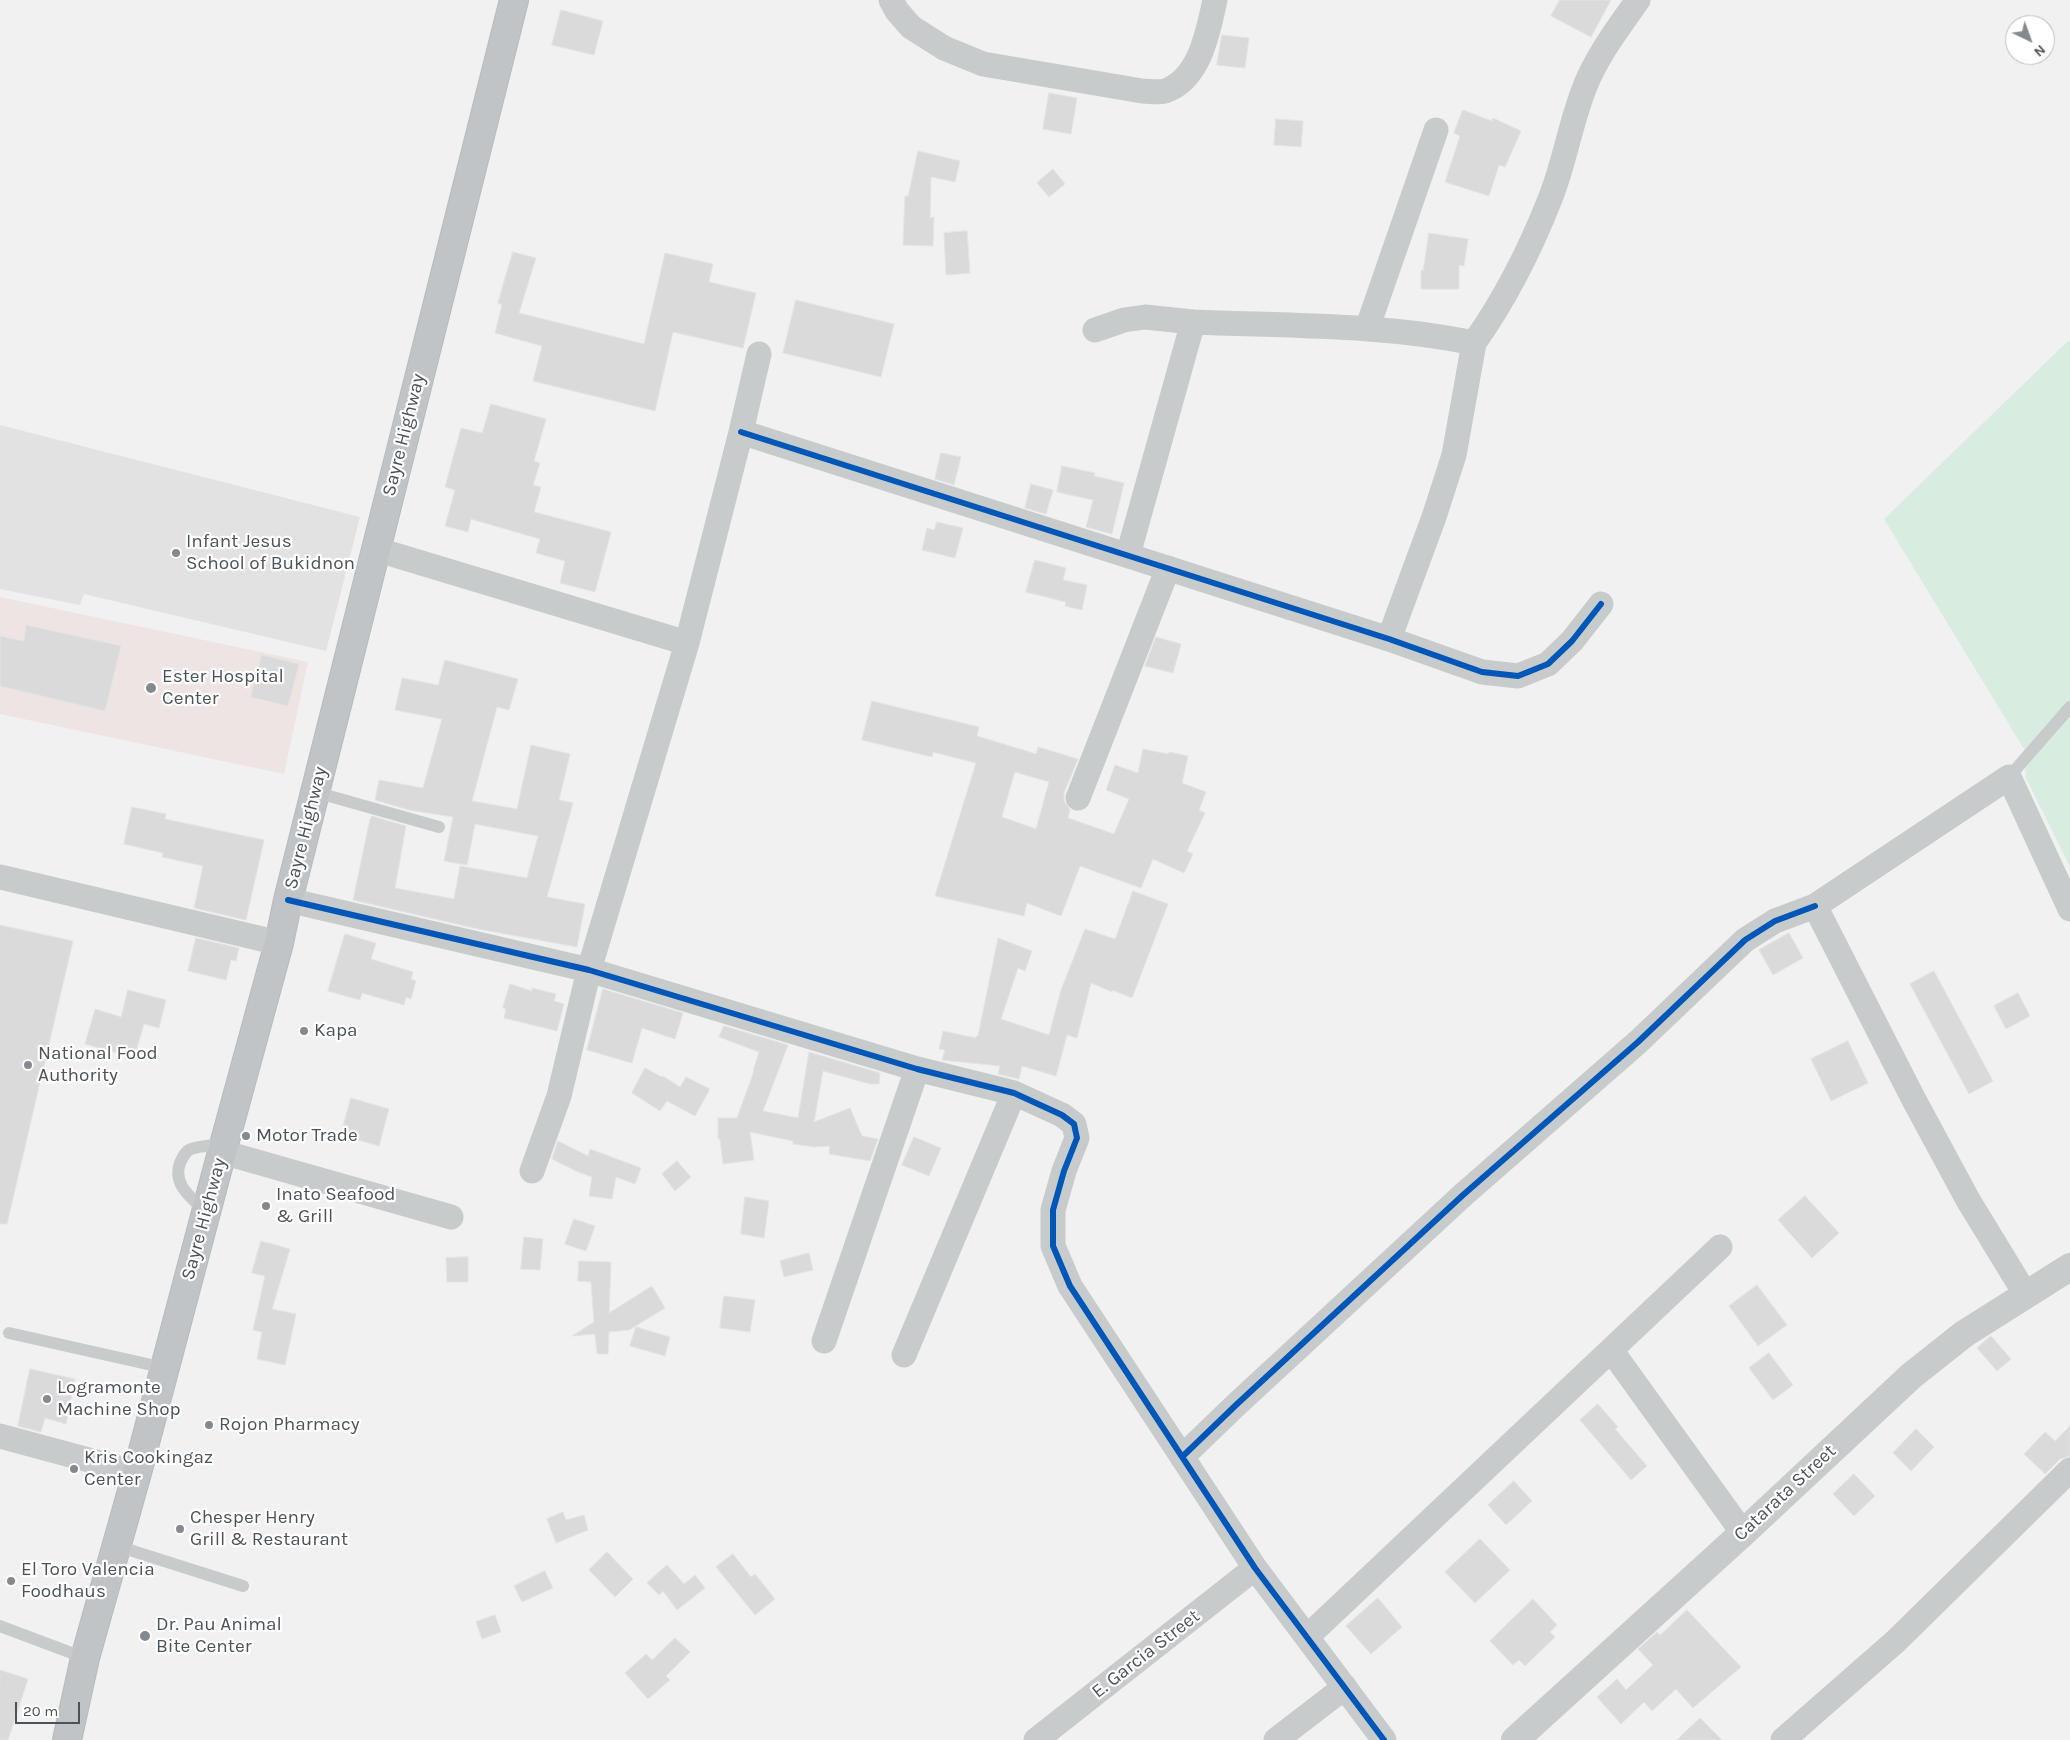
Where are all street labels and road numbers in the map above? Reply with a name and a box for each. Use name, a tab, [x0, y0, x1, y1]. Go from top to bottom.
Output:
street label: Sayre Highway	[378, 371, 430, 499]
street label: Sayre Highway	[280, 764, 332, 892]
street label: Sayre Highway	[177, 1155, 231, 1283]
street label: Catarata Street	[1729, 1440, 1841, 1546]
street label: E. Garcia Street	[1087, 1605, 1205, 1703]

